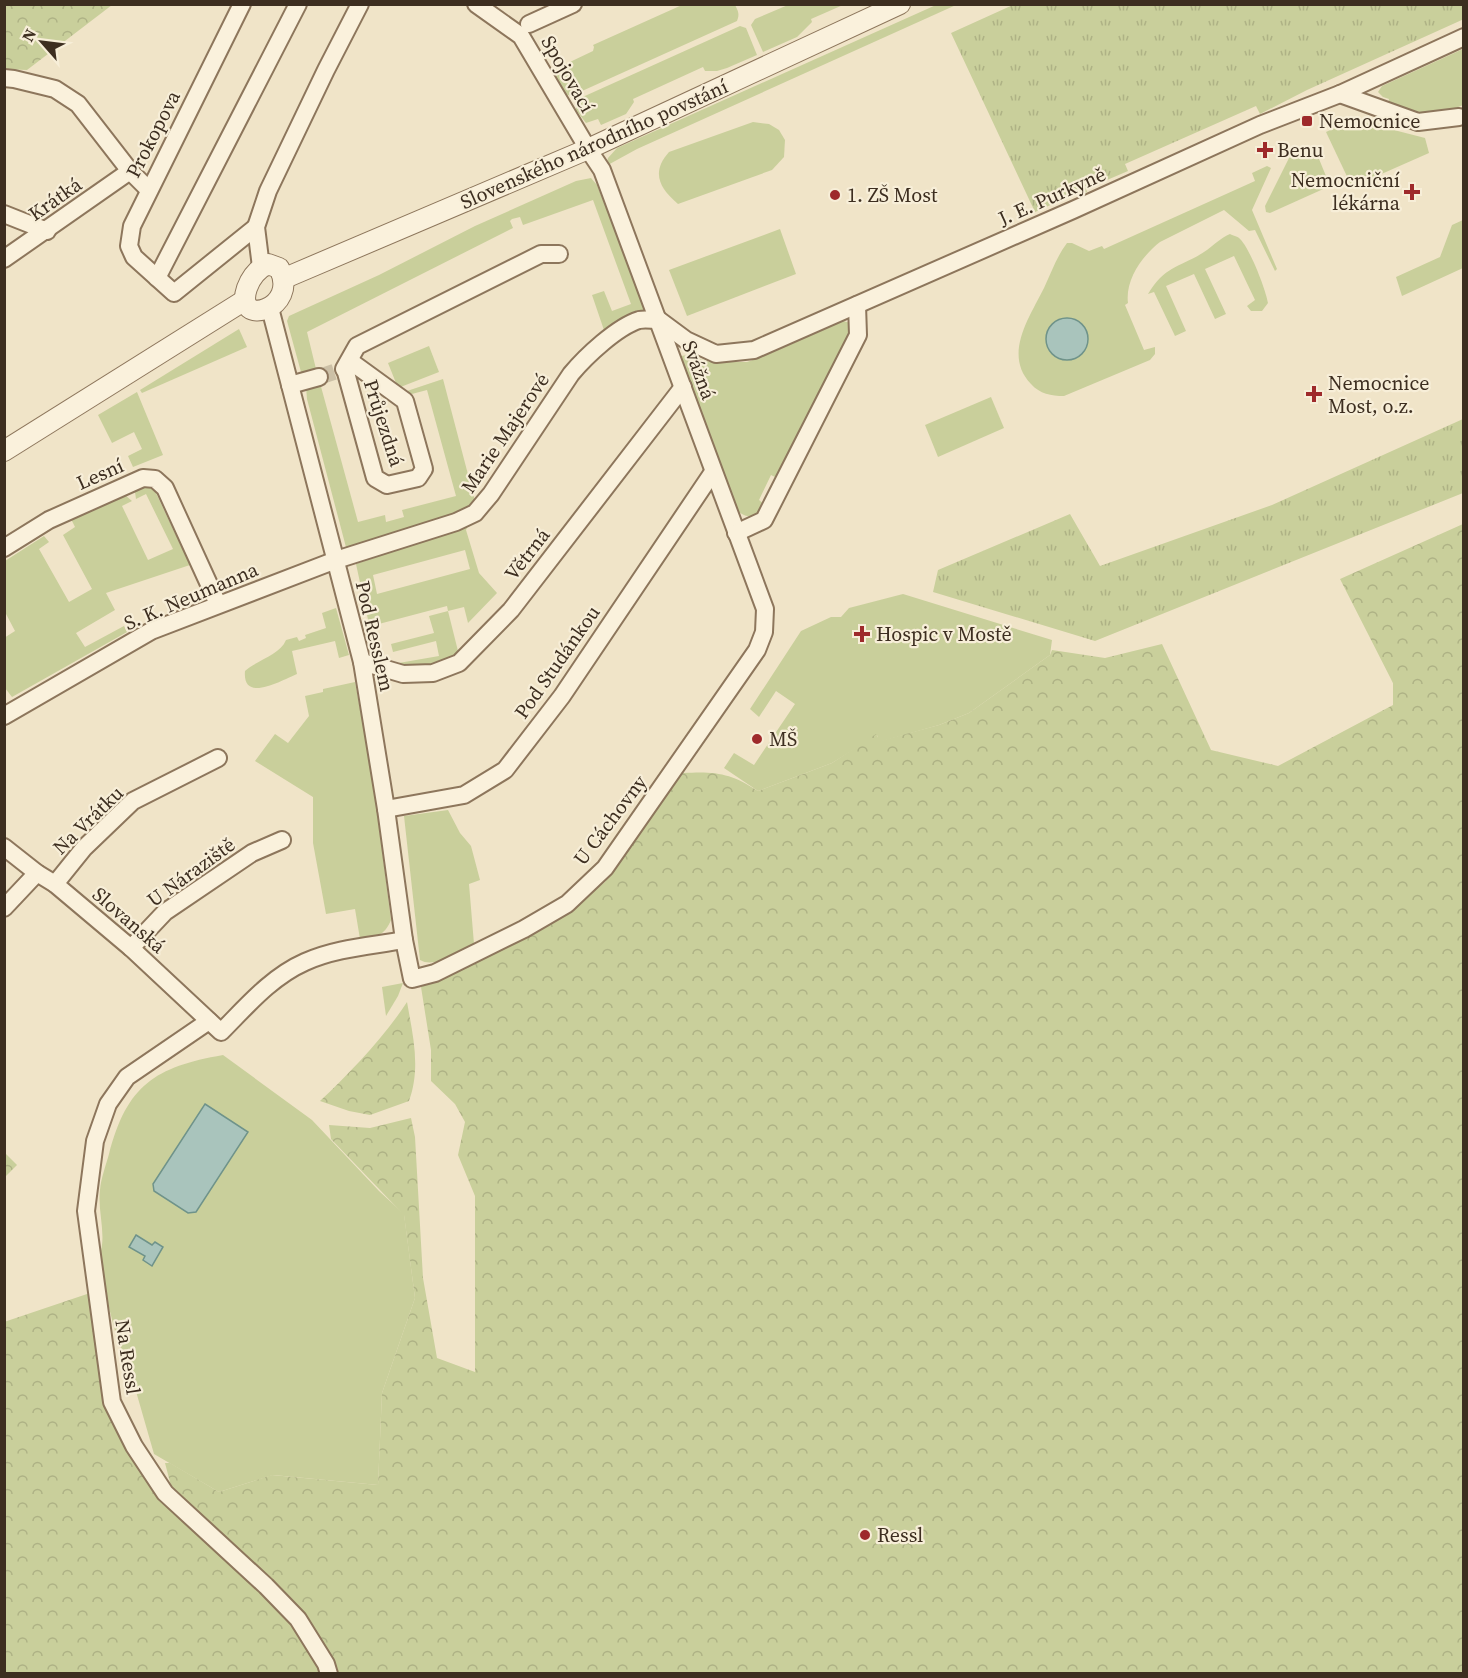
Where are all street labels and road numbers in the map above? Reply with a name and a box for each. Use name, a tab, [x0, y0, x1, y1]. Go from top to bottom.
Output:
street label: Spojovací	[535, 30, 601, 118]
street label: Slovenského národního povstání	[456, 72, 732, 216]
street label: Prokopova	[119, 85, 187, 182]
street label: J. E. Purkyně	[993, 160, 1110, 233]
street label: Krátká	[23, 170, 88, 228]
street label: Svážná	[675, 336, 723, 404]
street label: Marie Majerové	[454, 367, 556, 499]
street label: Průjezdná	[357, 376, 411, 471]
street label: Lesní	[72, 451, 128, 497]
street label: Větrná	[498, 521, 557, 586]
street label: S. K. Neumanna	[120, 555, 263, 637]
street label: Pod Resslem	[349, 578, 401, 694]
street label: Pod Studánkou	[507, 600, 607, 724]
street label: U Cáchovny	[567, 768, 654, 871]
street label: Na Vrátku	[46, 779, 130, 861]
street label: U Náraziště	[141, 831, 241, 913]
street label: Slovanská	[86, 880, 172, 960]
street label: Na Ressl	[108, 1318, 148, 1396]

